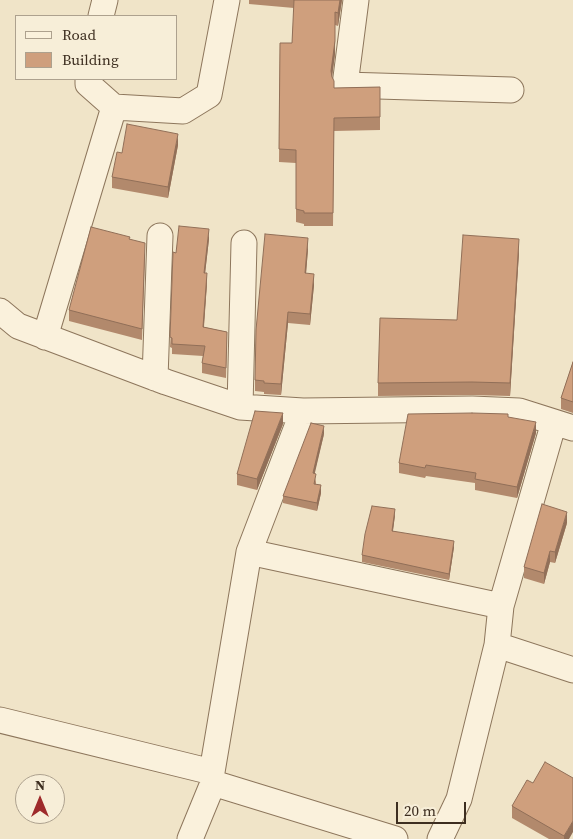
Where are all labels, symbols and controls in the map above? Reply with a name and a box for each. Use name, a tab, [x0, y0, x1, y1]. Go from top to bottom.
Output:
legend	[15, 15, 178, 80]
text: Road	[62, 24, 96, 45]
text: Building	[62, 49, 119, 70]
north arrow	[15, 774, 65, 824]
text: N	[35, 775, 45, 795]
scale bar	[398, 792, 468, 824]
text: 20 m	[404, 800, 436, 821]

